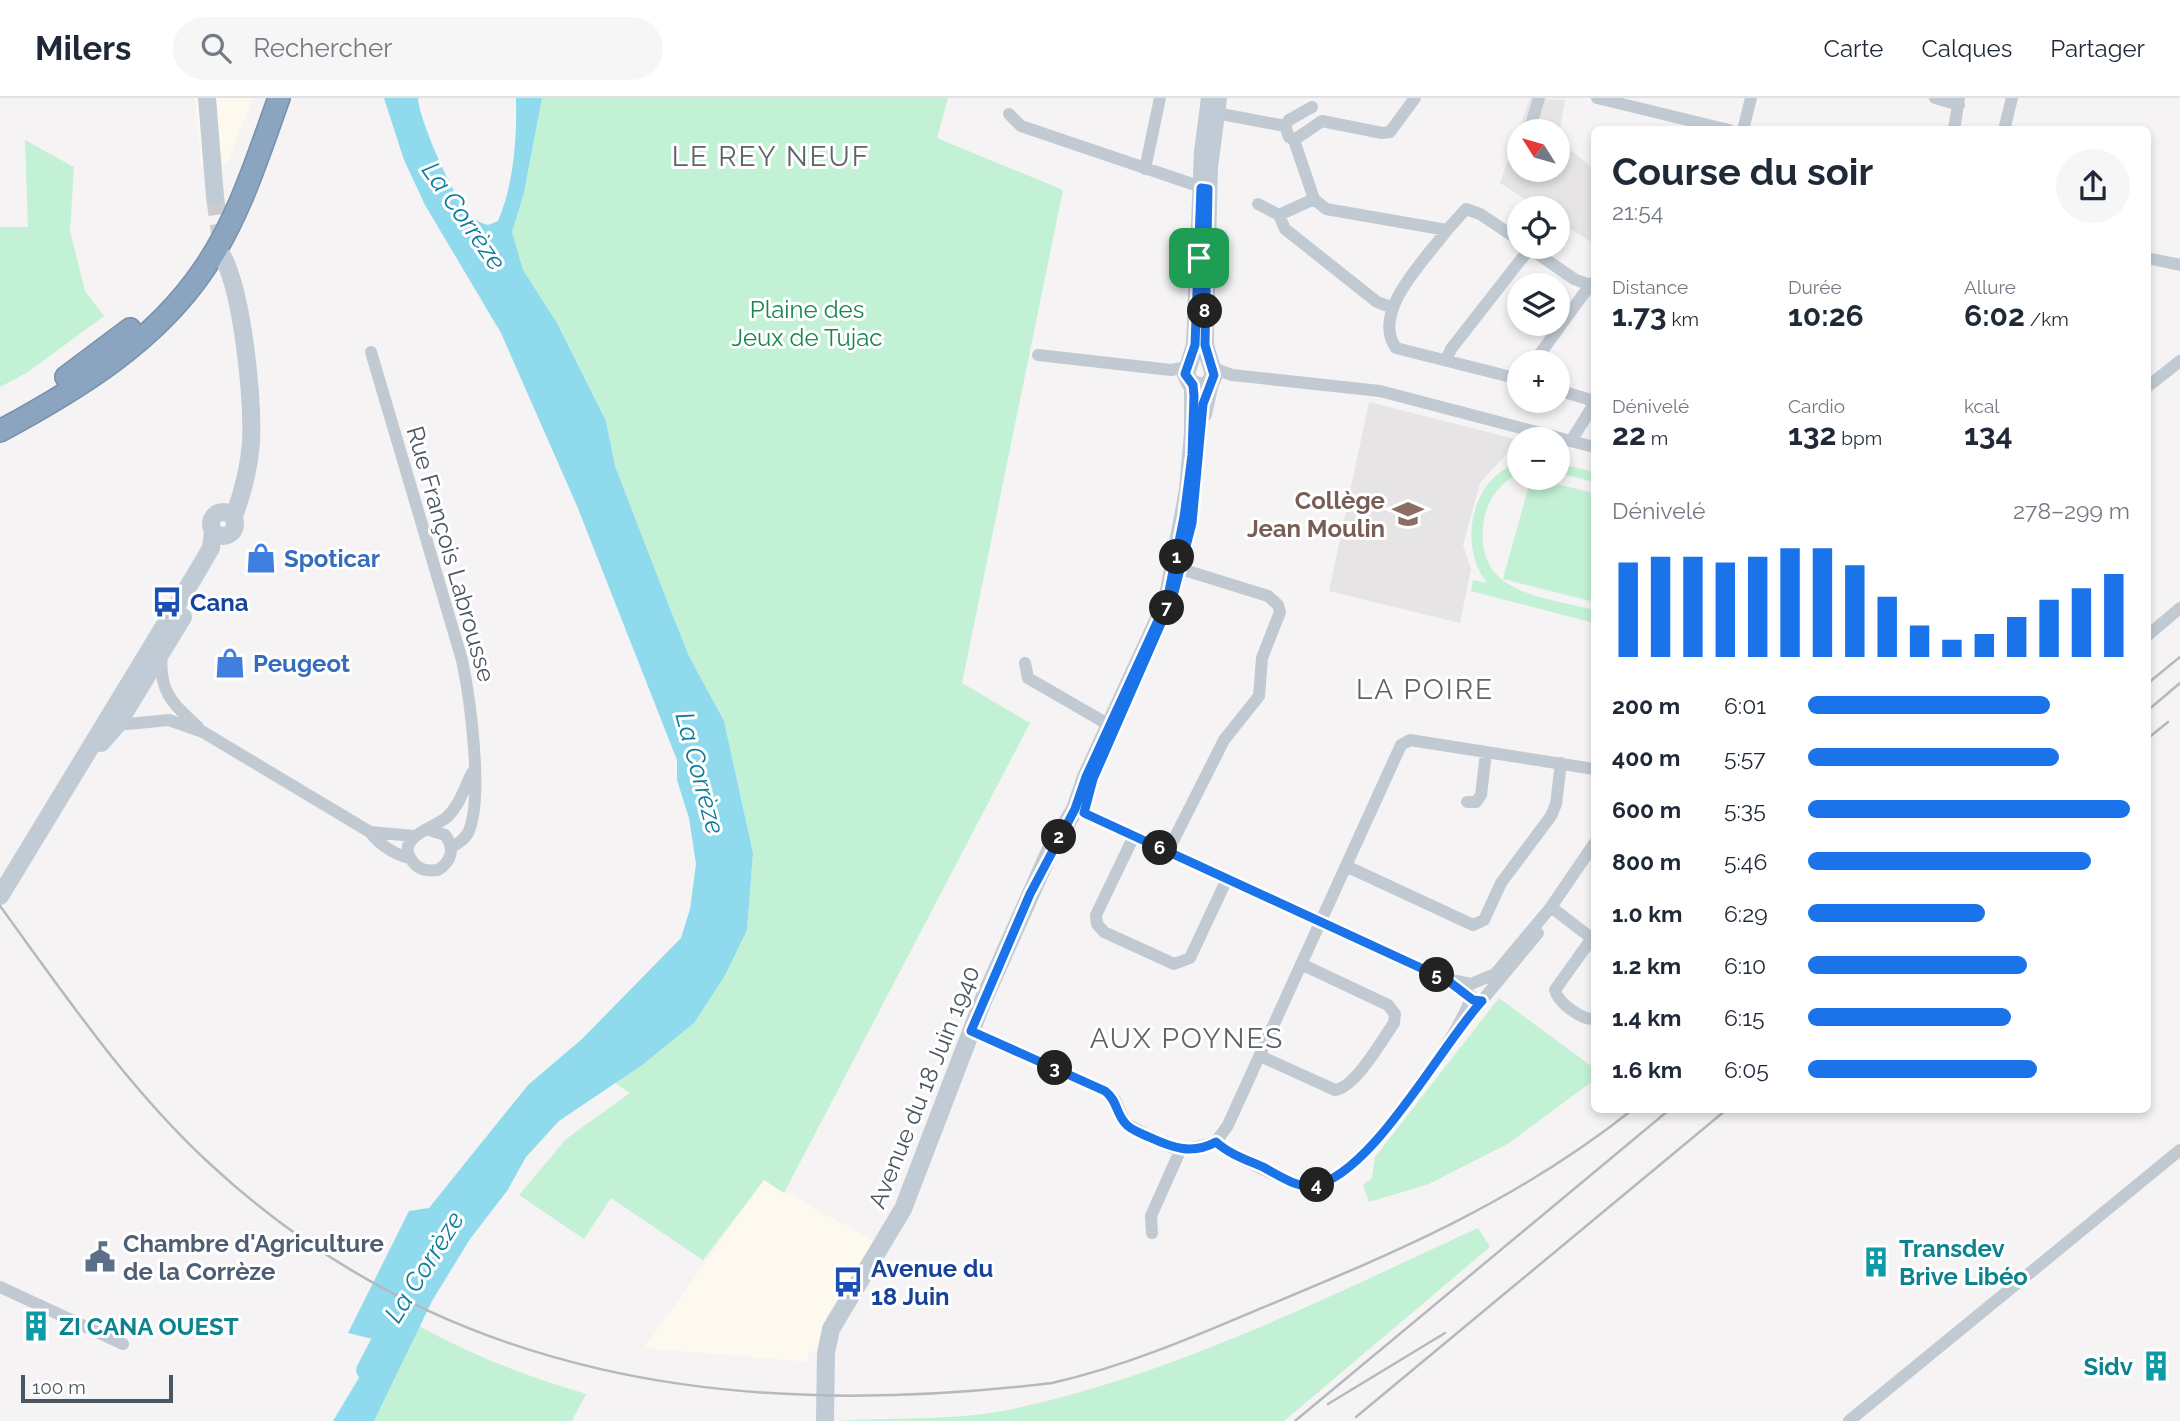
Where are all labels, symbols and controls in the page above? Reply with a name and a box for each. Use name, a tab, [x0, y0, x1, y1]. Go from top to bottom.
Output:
search box	[173, 17, 663, 80]
text: Milers	[35, 29, 131, 68]
icon: search	[197, 29, 235, 67]
text: Rechercher	[253, 33, 392, 63]
text: Carte	[1824, 34, 1883, 63]
text: Calques	[1921, 34, 2012, 63]
text: Partager	[2050, 34, 2145, 63]
north arrow	[1507, 119, 1570, 182]
map controls	[1507, 119, 1570, 490]
district label: LE REY NEUF	[672, 140, 870, 173]
text: Course du soir	[1612, 149, 1873, 194]
button: share	[2056, 149, 2130, 223]
water label: La Corrèze	[416, 156, 512, 276]
button: locate	[1507, 196, 1570, 259]
text: 21:54	[1612, 198, 1663, 225]
pin	[1169, 228, 1229, 288]
icon: arrive	[1180, 239, 1218, 277]
button: layers	[1507, 273, 1570, 336]
text: Distance	[1612, 276, 1688, 298]
text: Durée	[1788, 276, 1842, 298]
text: Allure	[1964, 276, 2016, 298]
pin: 8	[1188, 294, 1222, 328]
park label: Plaine des Jeux de Tujac	[732, 295, 882, 352]
text: 1.73	[1612, 298, 1667, 333]
text: 10:26	[1788, 298, 1864, 333]
text: 6:02	[1964, 298, 2025, 333]
text: 8	[1199, 299, 1210, 321]
text: km	[1667, 308, 1699, 330]
text: /km	[2025, 308, 2069, 330]
button: +	[1507, 350, 1570, 413]
text: Dénivelé	[1612, 395, 1689, 417]
text: Cardio	[1788, 395, 1845, 417]
text: kcal	[1964, 395, 2000, 417]
text: 22	[1612, 417, 1646, 452]
text: 132	[1788, 417, 1836, 452]
text: 134	[1964, 417, 2013, 452]
street label: Rue François Labrousse	[401, 423, 501, 685]
button: −	[1507, 427, 1570, 490]
text: m	[1646, 427, 1668, 449]
text: bpm	[1836, 427, 1882, 449]
place label: Collège Jean Moulin	[1247, 486, 1385, 543]
school or university icon: Collège Jean Moulin	[1391, 497, 1425, 531]
text: Dénivelé	[1612, 497, 1705, 524]
text: 278–299 m	[2013, 497, 2130, 524]
pin: 1	[1160, 540, 1194, 574]
shop icon: Spoticar	[244, 541, 278, 575]
place label: Spoticar	[284, 544, 380, 573]
text: 1	[1172, 545, 1181, 567]
bus stop icon: Cana	[150, 585, 184, 619]
place label: Cana	[190, 588, 249, 617]
pin: 7	[1150, 590, 1184, 626]
text: 7	[1161, 596, 1172, 618]
shop icon: Peugeot	[213, 646, 247, 680]
place label: Peugeot	[253, 649, 350, 678]
district label: LA POIRE	[1356, 673, 1494, 706]
text: 200 m	[1612, 692, 1680, 719]
text: 6:01	[1724, 692, 1766, 719]
water label: La Corrèze	[669, 709, 731, 837]
text: 400 m	[1612, 744, 1680, 771]
text: 5:57	[1724, 744, 1766, 771]
text: 600 m	[1612, 796, 1681, 823]
text: 5:35	[1724, 796, 1766, 823]
pin: 2	[1042, 820, 1076, 854]
text: 2	[1053, 825, 1064, 847]
pin: 6	[1142, 830, 1178, 866]
text: 6	[1154, 836, 1165, 858]
text: 800 m	[1612, 848, 1681, 875]
text: 5:46	[1724, 848, 1767, 875]
text: 1.0 km	[1612, 900, 1682, 927]
text: 6:29	[1724, 900, 1768, 927]
text: 1.2 km	[1612, 952, 1681, 979]
text: 6:10	[1724, 952, 1766, 979]
pin: 5	[1420, 958, 1454, 992]
street label: Avenue du 18 Juin 1940	[862, 962, 986, 1212]
text: 5	[1431, 963, 1442, 985]
text: 1.4 km	[1612, 1004, 1681, 1031]
text: 6:15	[1724, 1004, 1765, 1031]
district label: AUX POYNES	[1090, 1022, 1284, 1055]
pin: 3	[1038, 1051, 1072, 1086]
text: 3	[1049, 1056, 1060, 1078]
text: 1.6 km	[1612, 1056, 1682, 1083]
text: 6:05	[1724, 1056, 1769, 1083]
pin: 4	[1300, 1168, 1334, 1202]
text: 4	[1311, 1173, 1322, 1195]
water label: La Corrèze	[378, 1206, 470, 1328]
place label: Chambre d'Agriculture de la Corrèze	[123, 1229, 384, 1286]
place label: Transdev Brive Libéo	[1899, 1234, 2028, 1291]
public building icon: Chambre d'Agriculture de la Corrèze	[83, 1240, 117, 1274]
building icon: Transdev Brive Libéo	[1859, 1245, 1893, 1279]
place label: Avenue du 18 Juin	[871, 1254, 993, 1311]
bus stop icon: Avenue du 18 Juin	[831, 1265, 865, 1299]
building icon: ZI CANA OUEST	[19, 1309, 53, 1343]
place label: ZI CANA OUEST	[59, 1312, 239, 1341]
building icon: Sidv	[2139, 1349, 2173, 1383]
place label: Sidv	[2084, 1352, 2133, 1381]
scale bar	[21, 1372, 173, 1404]
text: 100 m	[32, 1376, 86, 1398]

